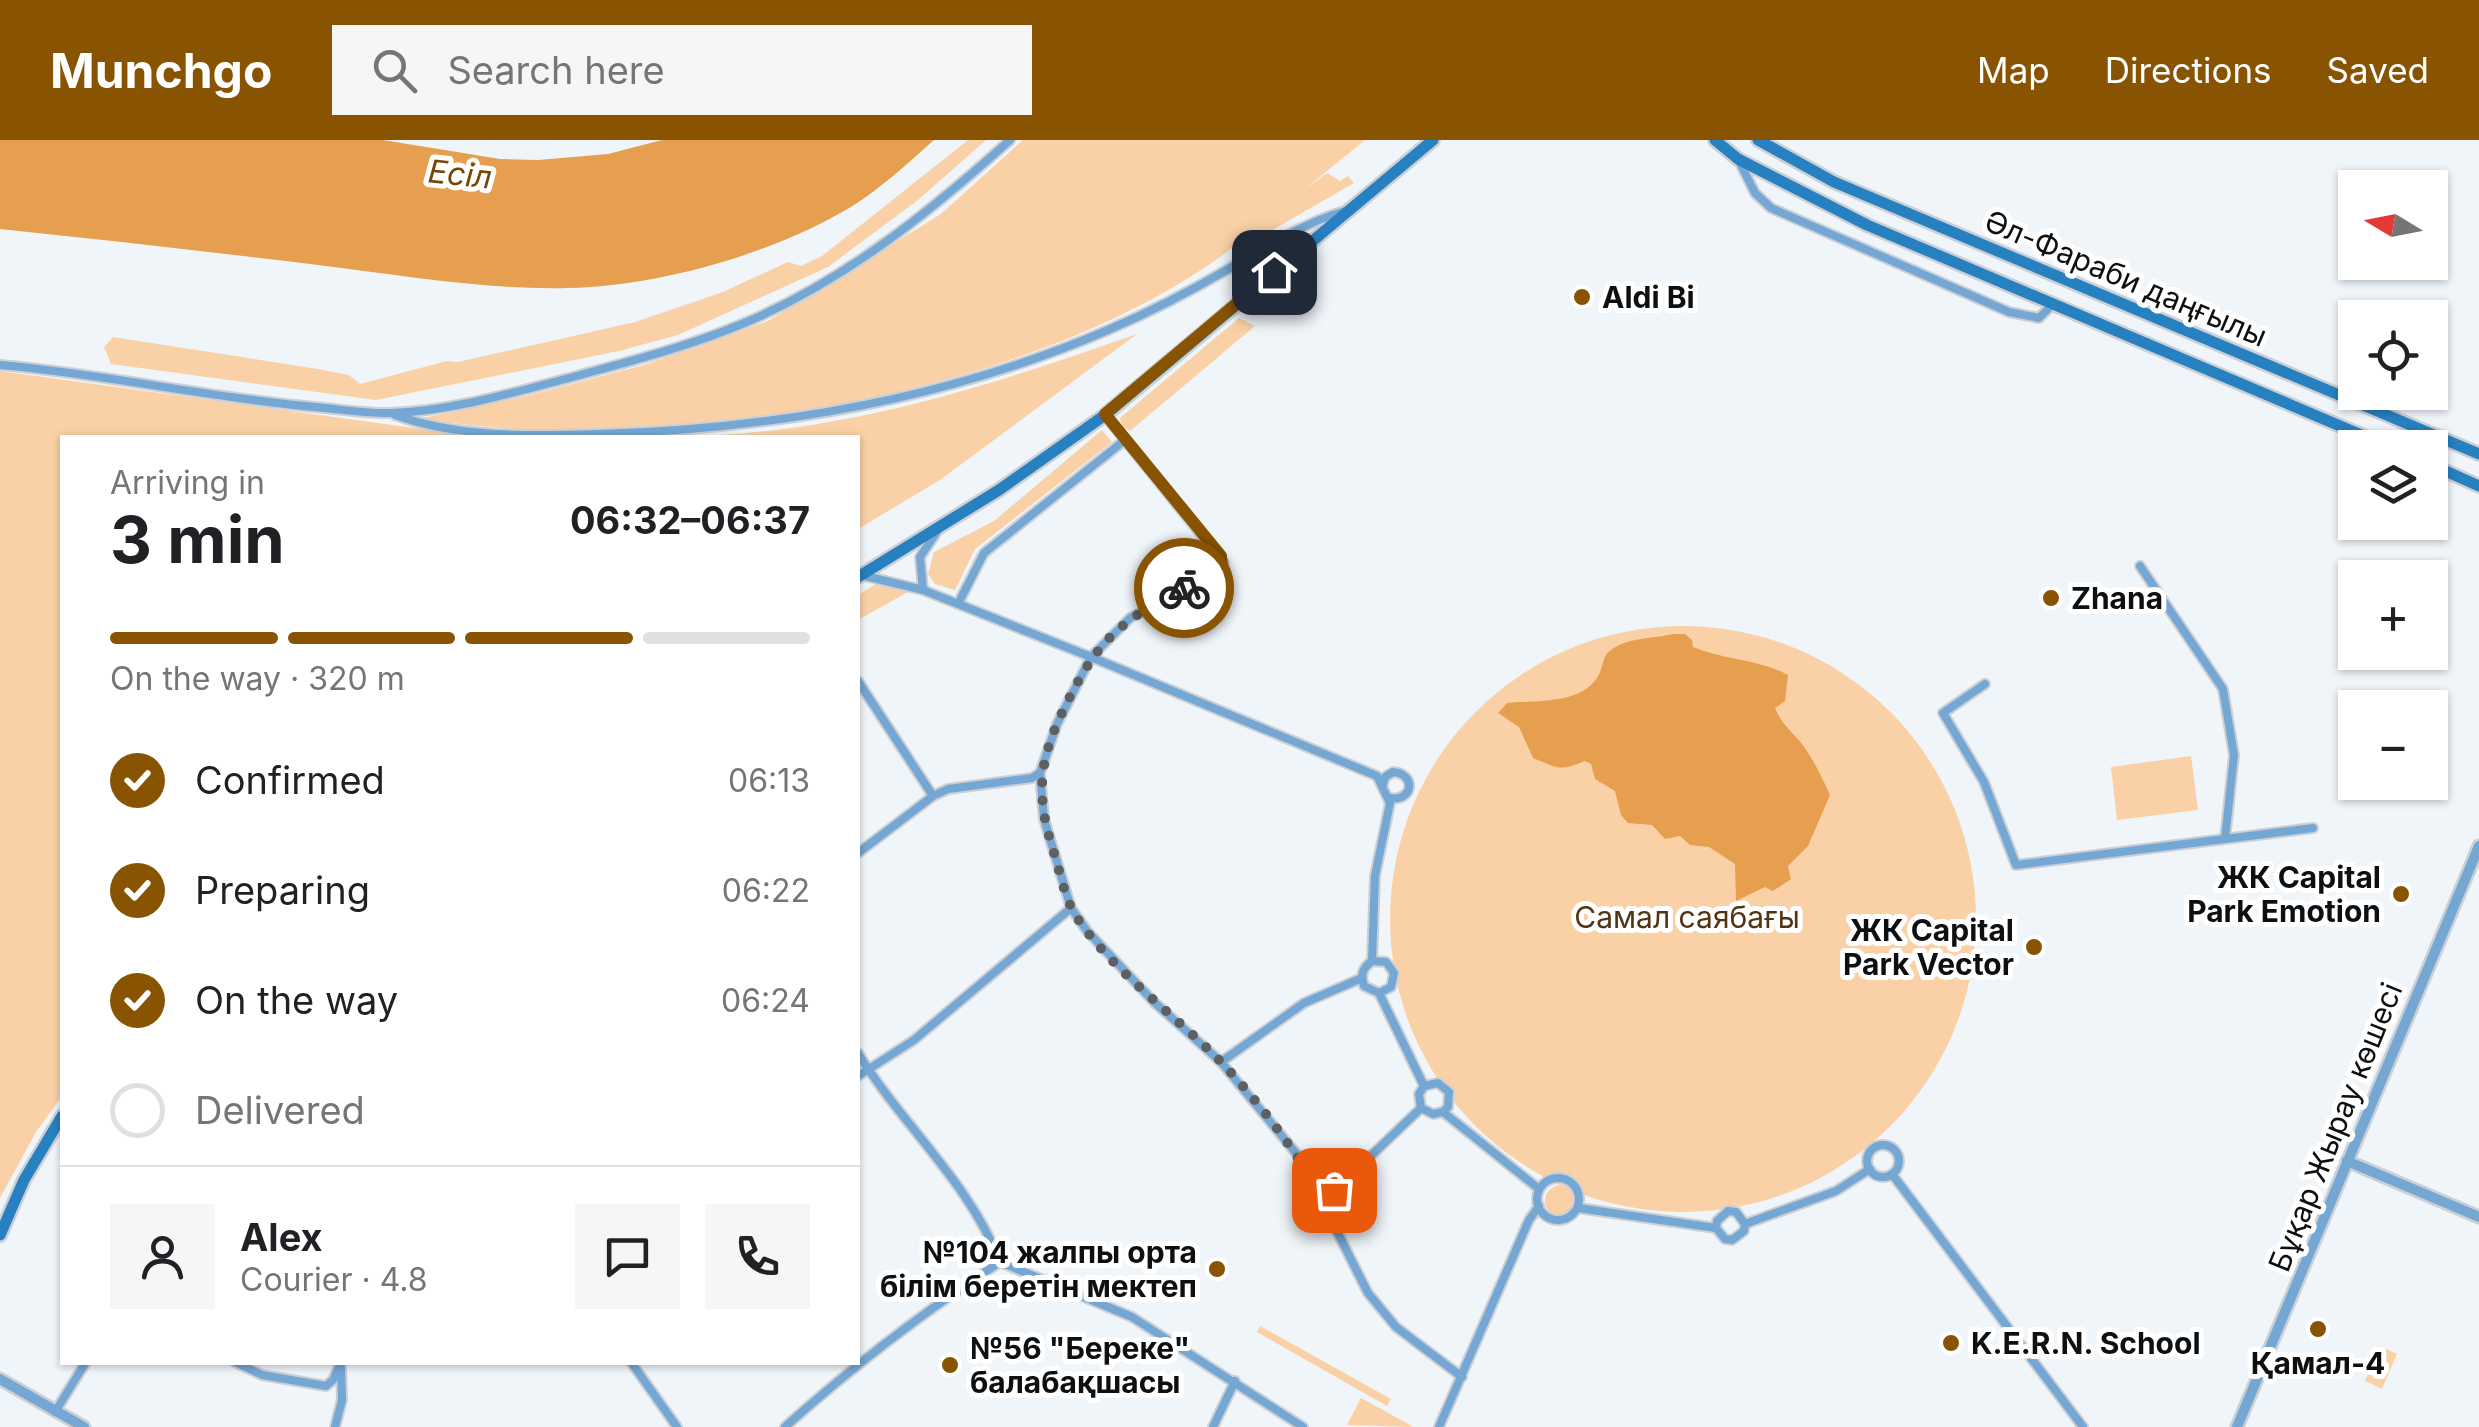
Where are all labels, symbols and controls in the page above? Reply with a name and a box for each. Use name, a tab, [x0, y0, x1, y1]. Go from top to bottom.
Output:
search box	[332, 25, 1032, 115]
text: Munchgo	[50, 41, 272, 100]
icon: search	[367, 43, 422, 98]
text: Search here	[447, 47, 665, 93]
text: Map	[1977, 49, 2050, 91]
text: Directions	[2105, 49, 2272, 91]
text: Saved	[2327, 49, 2429, 91]
water label: Есіл	[426, 151, 494, 197]
north arrow	[2338, 170, 2448, 280]
map controls	[2338, 170, 2448, 800]
street label: Әл-Фараби даңғылы	[1980, 202, 2272, 354]
pin	[1232, 230, 1317, 315]
icon: home	[1247, 245, 1302, 300]
place label: Aldi Bi	[1602, 279, 1695, 315]
marker: Aldi Bi	[1571, 286, 1593, 308]
button: locate	[2338, 300, 2448, 410]
button: layers	[2338, 430, 2448, 540]
text: Arriving in	[110, 463, 265, 502]
text: 06:32–06:37	[570, 497, 810, 543]
text: 3 min	[110, 500, 285, 579]
courier	[1134, 538, 1234, 638]
button: +	[2338, 560, 2448, 670]
icon: bike	[1157, 561, 1212, 616]
place label: Zhana	[2071, 580, 2163, 616]
marker: Zhana	[2040, 587, 2062, 609]
text: On the way · 320 m	[110, 659, 405, 698]
button: −	[2338, 690, 2448, 800]
icon: check	[110, 753, 165, 808]
text: Confirmed	[195, 757, 385, 803]
text: 06:13	[728, 761, 810, 800]
place label: ЖК Capital Park Emotion	[2187, 859, 2381, 929]
icon: check	[110, 863, 165, 918]
text: Preparing	[195, 867, 370, 913]
text: 06:22	[722, 871, 810, 910]
marker: ЖК Capital Park Emotion	[2390, 883, 2412, 905]
park label: Самал саябағы	[1574, 899, 1800, 935]
place label: ЖК Capital Park Vector	[1843, 912, 2014, 982]
marker: ЖК Capital Park Vector	[2023, 936, 2045, 958]
icon: check	[110, 973, 165, 1028]
text: On the way	[195, 977, 398, 1023]
street label: Бұқар Жырау көшесі	[2261, 977, 2409, 1277]
text: 06:24	[721, 981, 810, 1020]
text: Delivered	[195, 1087, 365, 1133]
pin	[1292, 1148, 1377, 1233]
icon: bag	[1307, 1163, 1362, 1218]
button: person	[110, 1204, 215, 1309]
button: chat	[575, 1204, 680, 1309]
button: phone	[705, 1204, 810, 1309]
text: Alex	[240, 1214, 323, 1260]
place label: №104 жалпы орта білім беретін мектеп	[880, 1234, 1197, 1304]
marker: №104 жалпы орта білім беретін мектеп	[1206, 1258, 1228, 1280]
text: Courier · 4.8	[240, 1260, 428, 1299]
marker: Қамал-4	[2307, 1318, 2329, 1340]
place label: K.E.R.N. School	[1971, 1325, 2201, 1361]
place label: №56 "Береке" балабақшасы	[970, 1330, 1190, 1400]
marker: K.E.R.N. School	[1940, 1332, 1962, 1354]
place label: Қамал-4	[2251, 1345, 2385, 1381]
marker: №56 "Береке" балабақшасы	[939, 1354, 961, 1376]

